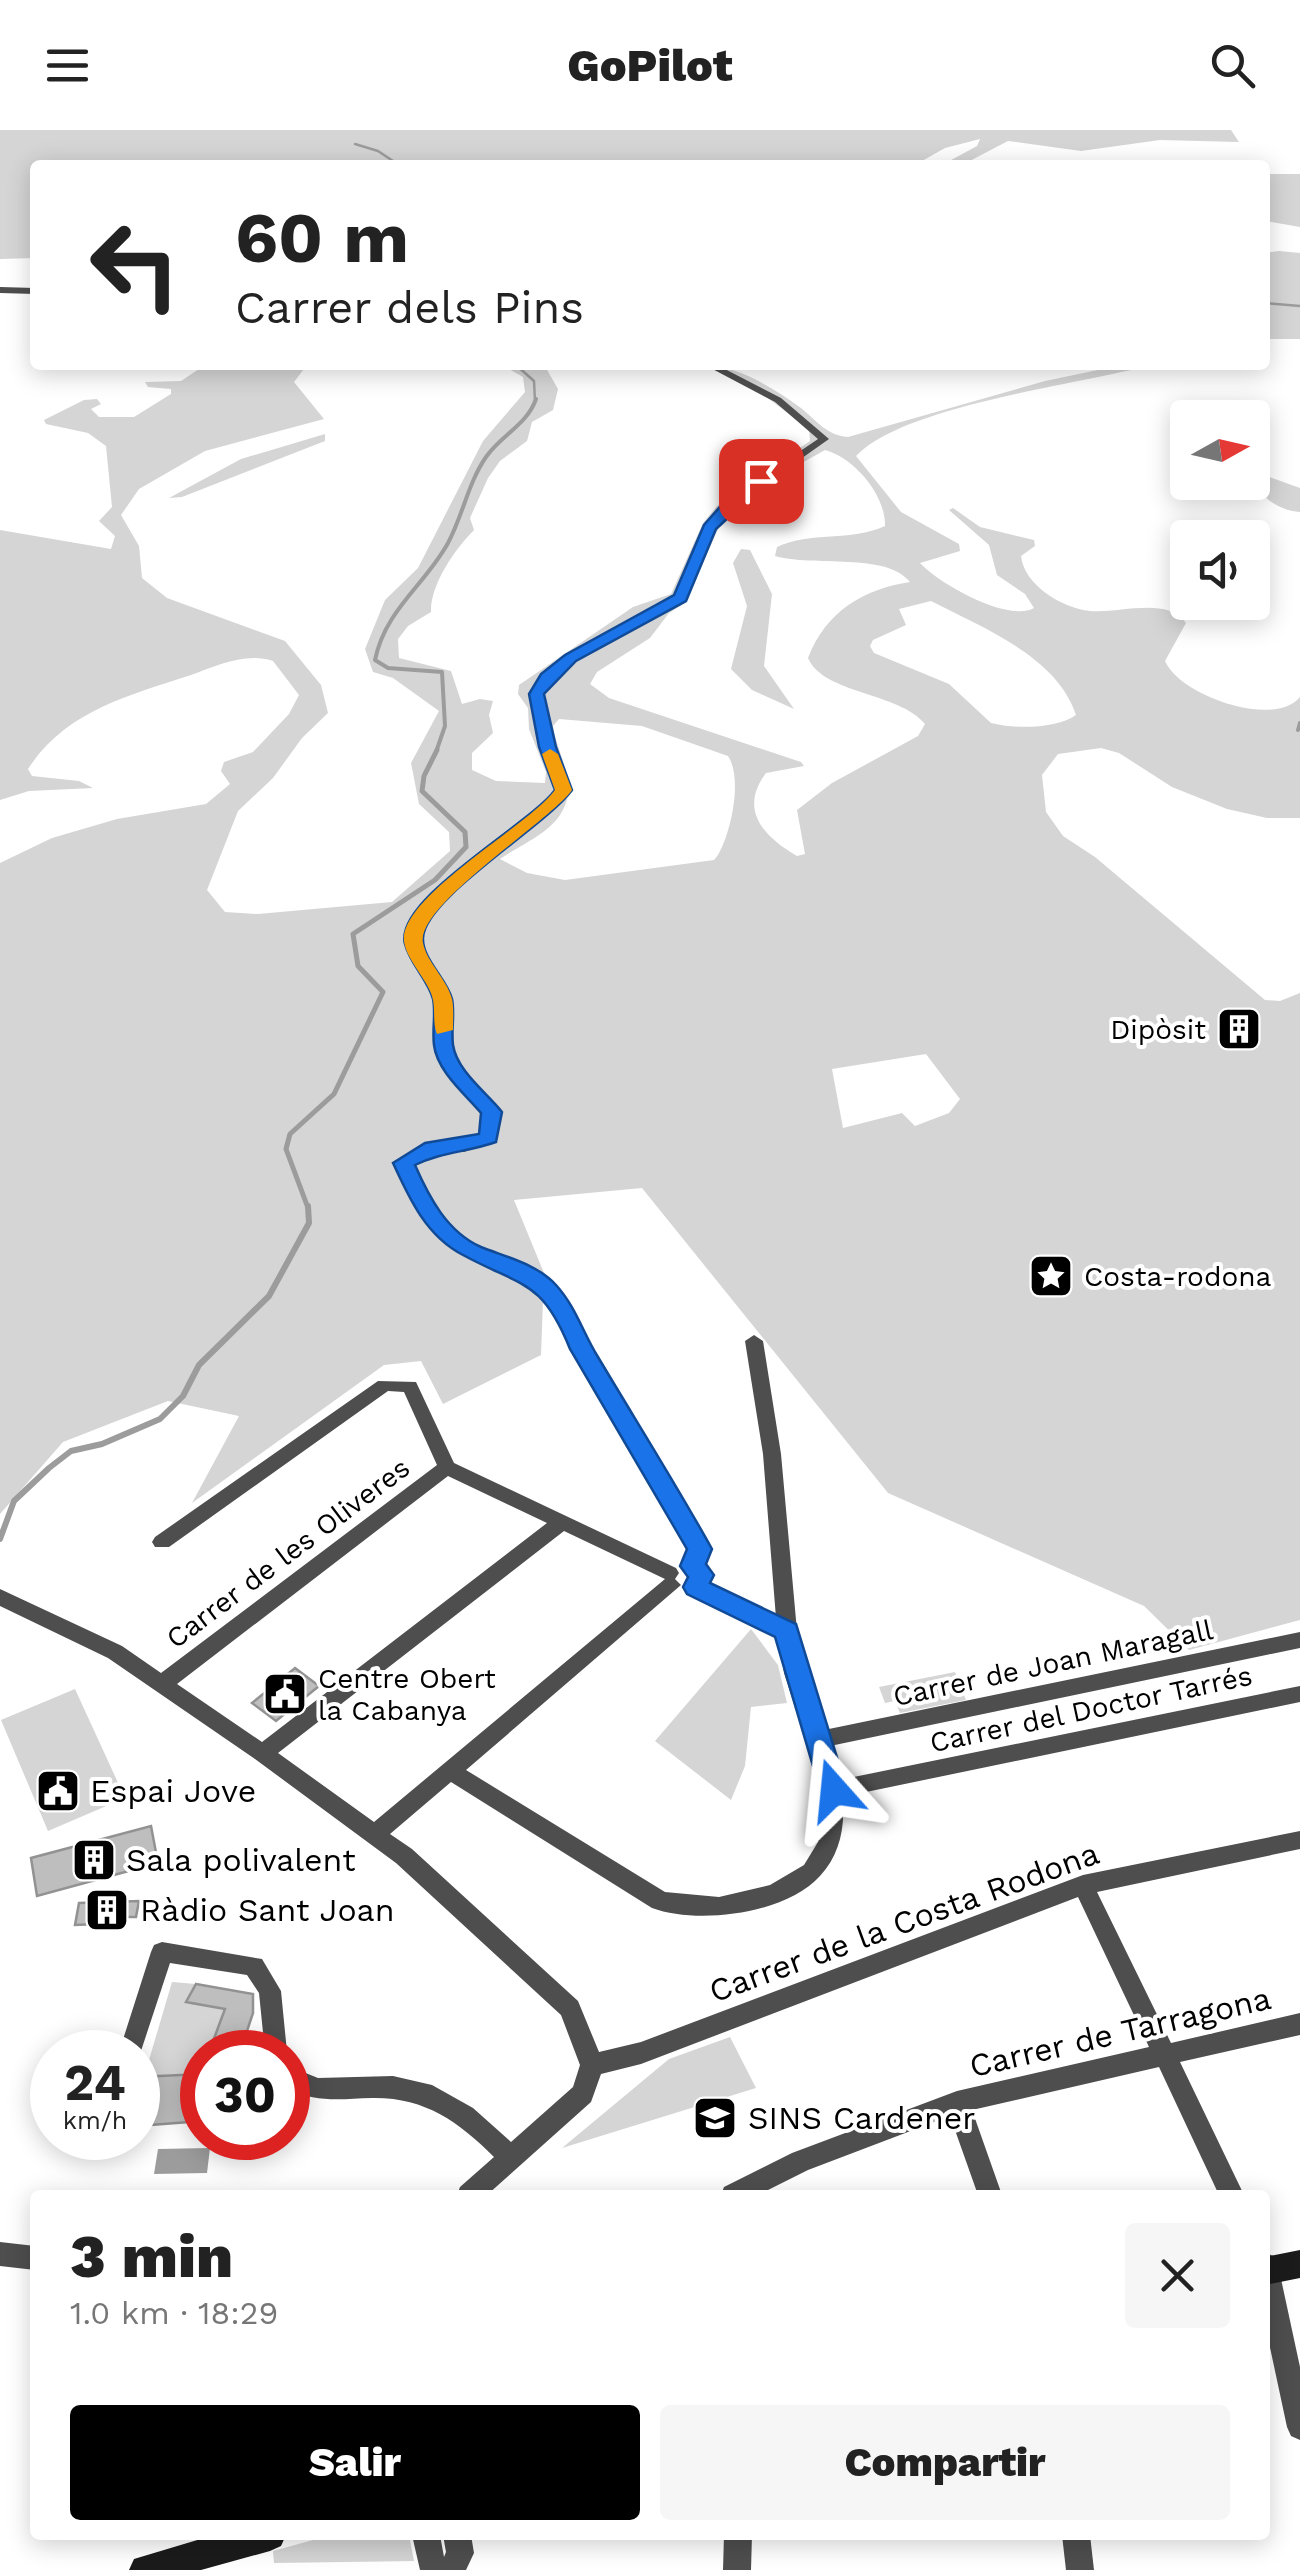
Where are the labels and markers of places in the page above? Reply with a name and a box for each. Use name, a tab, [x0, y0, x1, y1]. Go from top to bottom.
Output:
pin	[719, 439, 804, 524]
building icon: Dipòsit	[1216, 1006, 1262, 1052]
place label: Dipòsit	[1110, 1013, 1206, 1046]
place icon: Costa-rodona	[1028, 1253, 1074, 1299]
place label: Costa-rodona	[1084, 1260, 1272, 1293]
place label: Centre Obert la Cabanya	[318, 1662, 496, 1727]
public building icon: Centre Obert la Cabanya	[262, 1671, 308, 1717]
public building icon: Espai Jove	[35, 1768, 81, 1814]
place label: Espai Jove	[90, 1772, 256, 1810]
building icon: Sala polivalent	[71, 1837, 117, 1883]
place label: Sala polivalent	[126, 1841, 356, 1879]
building icon: Ràdio Sant Joan	[84, 1887, 130, 1933]
place label: Ràdio Sant Joan	[140, 1891, 395, 1929]
school or university icon: SINS Cardener	[692, 2095, 738, 2141]
place label: SINS Cardener	[748, 2099, 975, 2137]

